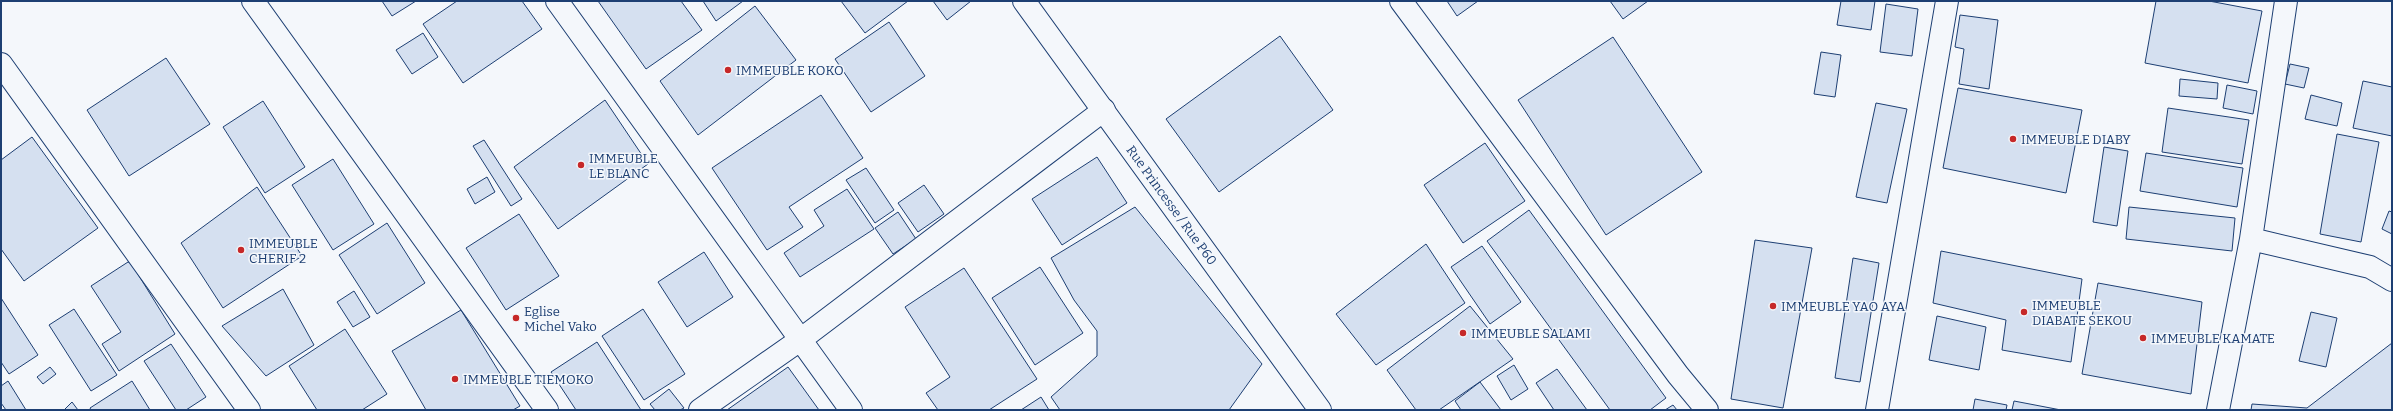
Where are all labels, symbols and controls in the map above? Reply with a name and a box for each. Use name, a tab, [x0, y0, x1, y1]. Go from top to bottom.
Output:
place label: IMMEUBLE KOKO	[736, 63, 844, 78]
marker: IMMEUBLE KOKO	[723, 65, 733, 75]
place label: IMMEUBLE DIABY	[2021, 132, 2131, 147]
marker: IMMEUBLE DIABY	[2008, 134, 2018, 144]
street label: Rue Princesse / Rue P60	[1123, 143, 1220, 268]
place label: IMMEUBLE LE BLANC	[589, 151, 658, 181]
marker: IMMEUBLE LE BLANC	[576, 160, 586, 170]
place label: IMMEUBLE CHERIF 2	[249, 236, 318, 266]
marker: IMMEUBLE CHERIF 2	[236, 245, 246, 255]
place label: IMMEUBLE DIABATE SEKOU	[2032, 298, 2132, 328]
place label: IMMEUBLE YAO AYA	[1781, 299, 1906, 314]
marker: IMMEUBLE YAO AYA	[1768, 301, 1778, 311]
place label: Eglise Michel Vako	[524, 304, 597, 334]
marker: IMMEUBLE DIABATE SEKOU	[2019, 307, 2029, 317]
marker: Eglise Michel Vako	[511, 313, 521, 323]
place label: IMMEUBLE SALAMI	[1471, 326, 1590, 341]
marker: IMMEUBLE SALAMI	[1458, 328, 1468, 338]
place label: IMMEUBLE KAMATE	[2151, 331, 2275, 346]
marker: IMMEUBLE KAMATE	[2138, 333, 2148, 343]
place label: IMMEUBLE TIEMOKO	[463, 372, 594, 387]
marker: IMMEUBLE TIEMOKO	[450, 374, 460, 384]

